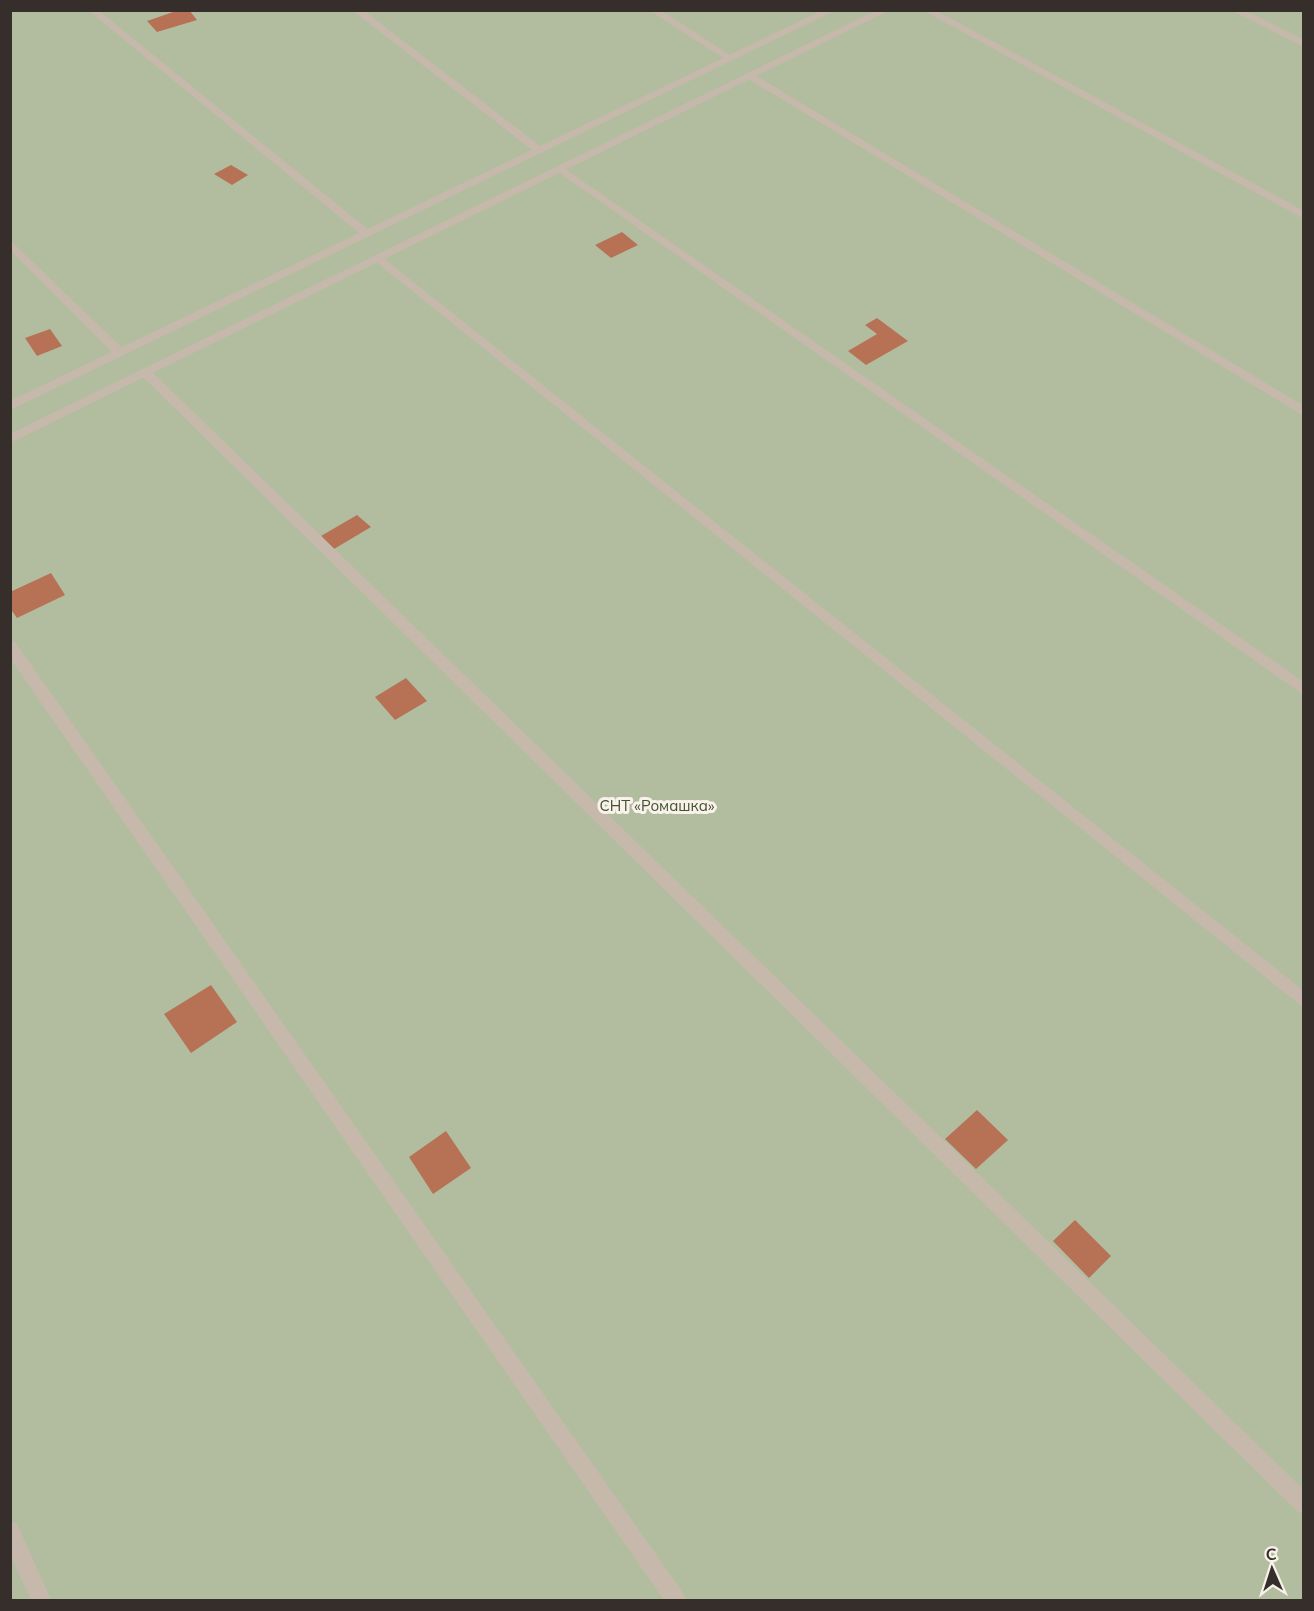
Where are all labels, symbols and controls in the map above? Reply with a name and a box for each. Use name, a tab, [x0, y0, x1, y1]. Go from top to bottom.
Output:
park label: СНТ «Ромашка»	[599, 796, 715, 815]
north arrow	[1242, 1539, 1302, 1599]
text: С	[1265, 1544, 1277, 1564]

